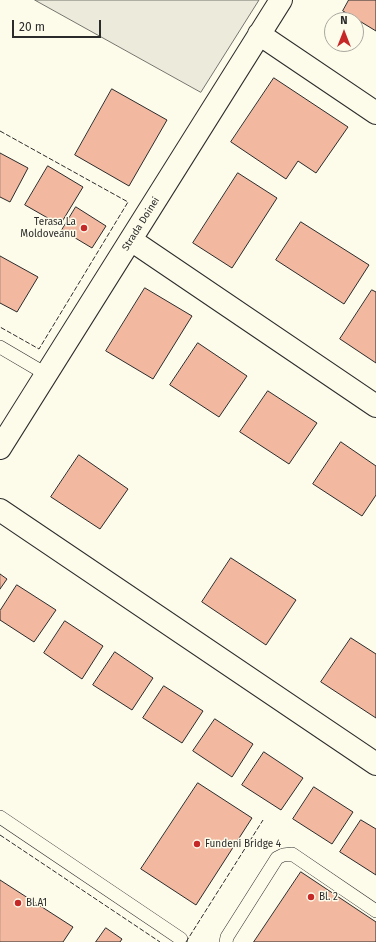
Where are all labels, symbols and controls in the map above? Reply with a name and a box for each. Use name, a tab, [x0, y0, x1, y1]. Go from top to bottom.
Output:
scale bar	[14, 12, 103, 38]
north arrow	[324, 12, 364, 52]
text: N	[340, 14, 348, 27]
text: 20 m	[19, 20, 45, 34]
street label: Strada Doinei	[120, 195, 162, 253]
place label: Terasa La Moldoveanu	[20, 216, 76, 240]
marker: Terasa La Moldoveanu	[79, 223, 89, 233]
place label: Fundeni Bridge 4	[205, 838, 281, 850]
marker: Fundeni Bridge 4	[192, 839, 202, 849]
place label: Bl. 2	[319, 891, 338, 903]
marker: Bl. 2	[306, 892, 316, 902]
place label: Bl.A1	[26, 897, 47, 909]
marker: Bl.A1	[13, 898, 23, 908]

